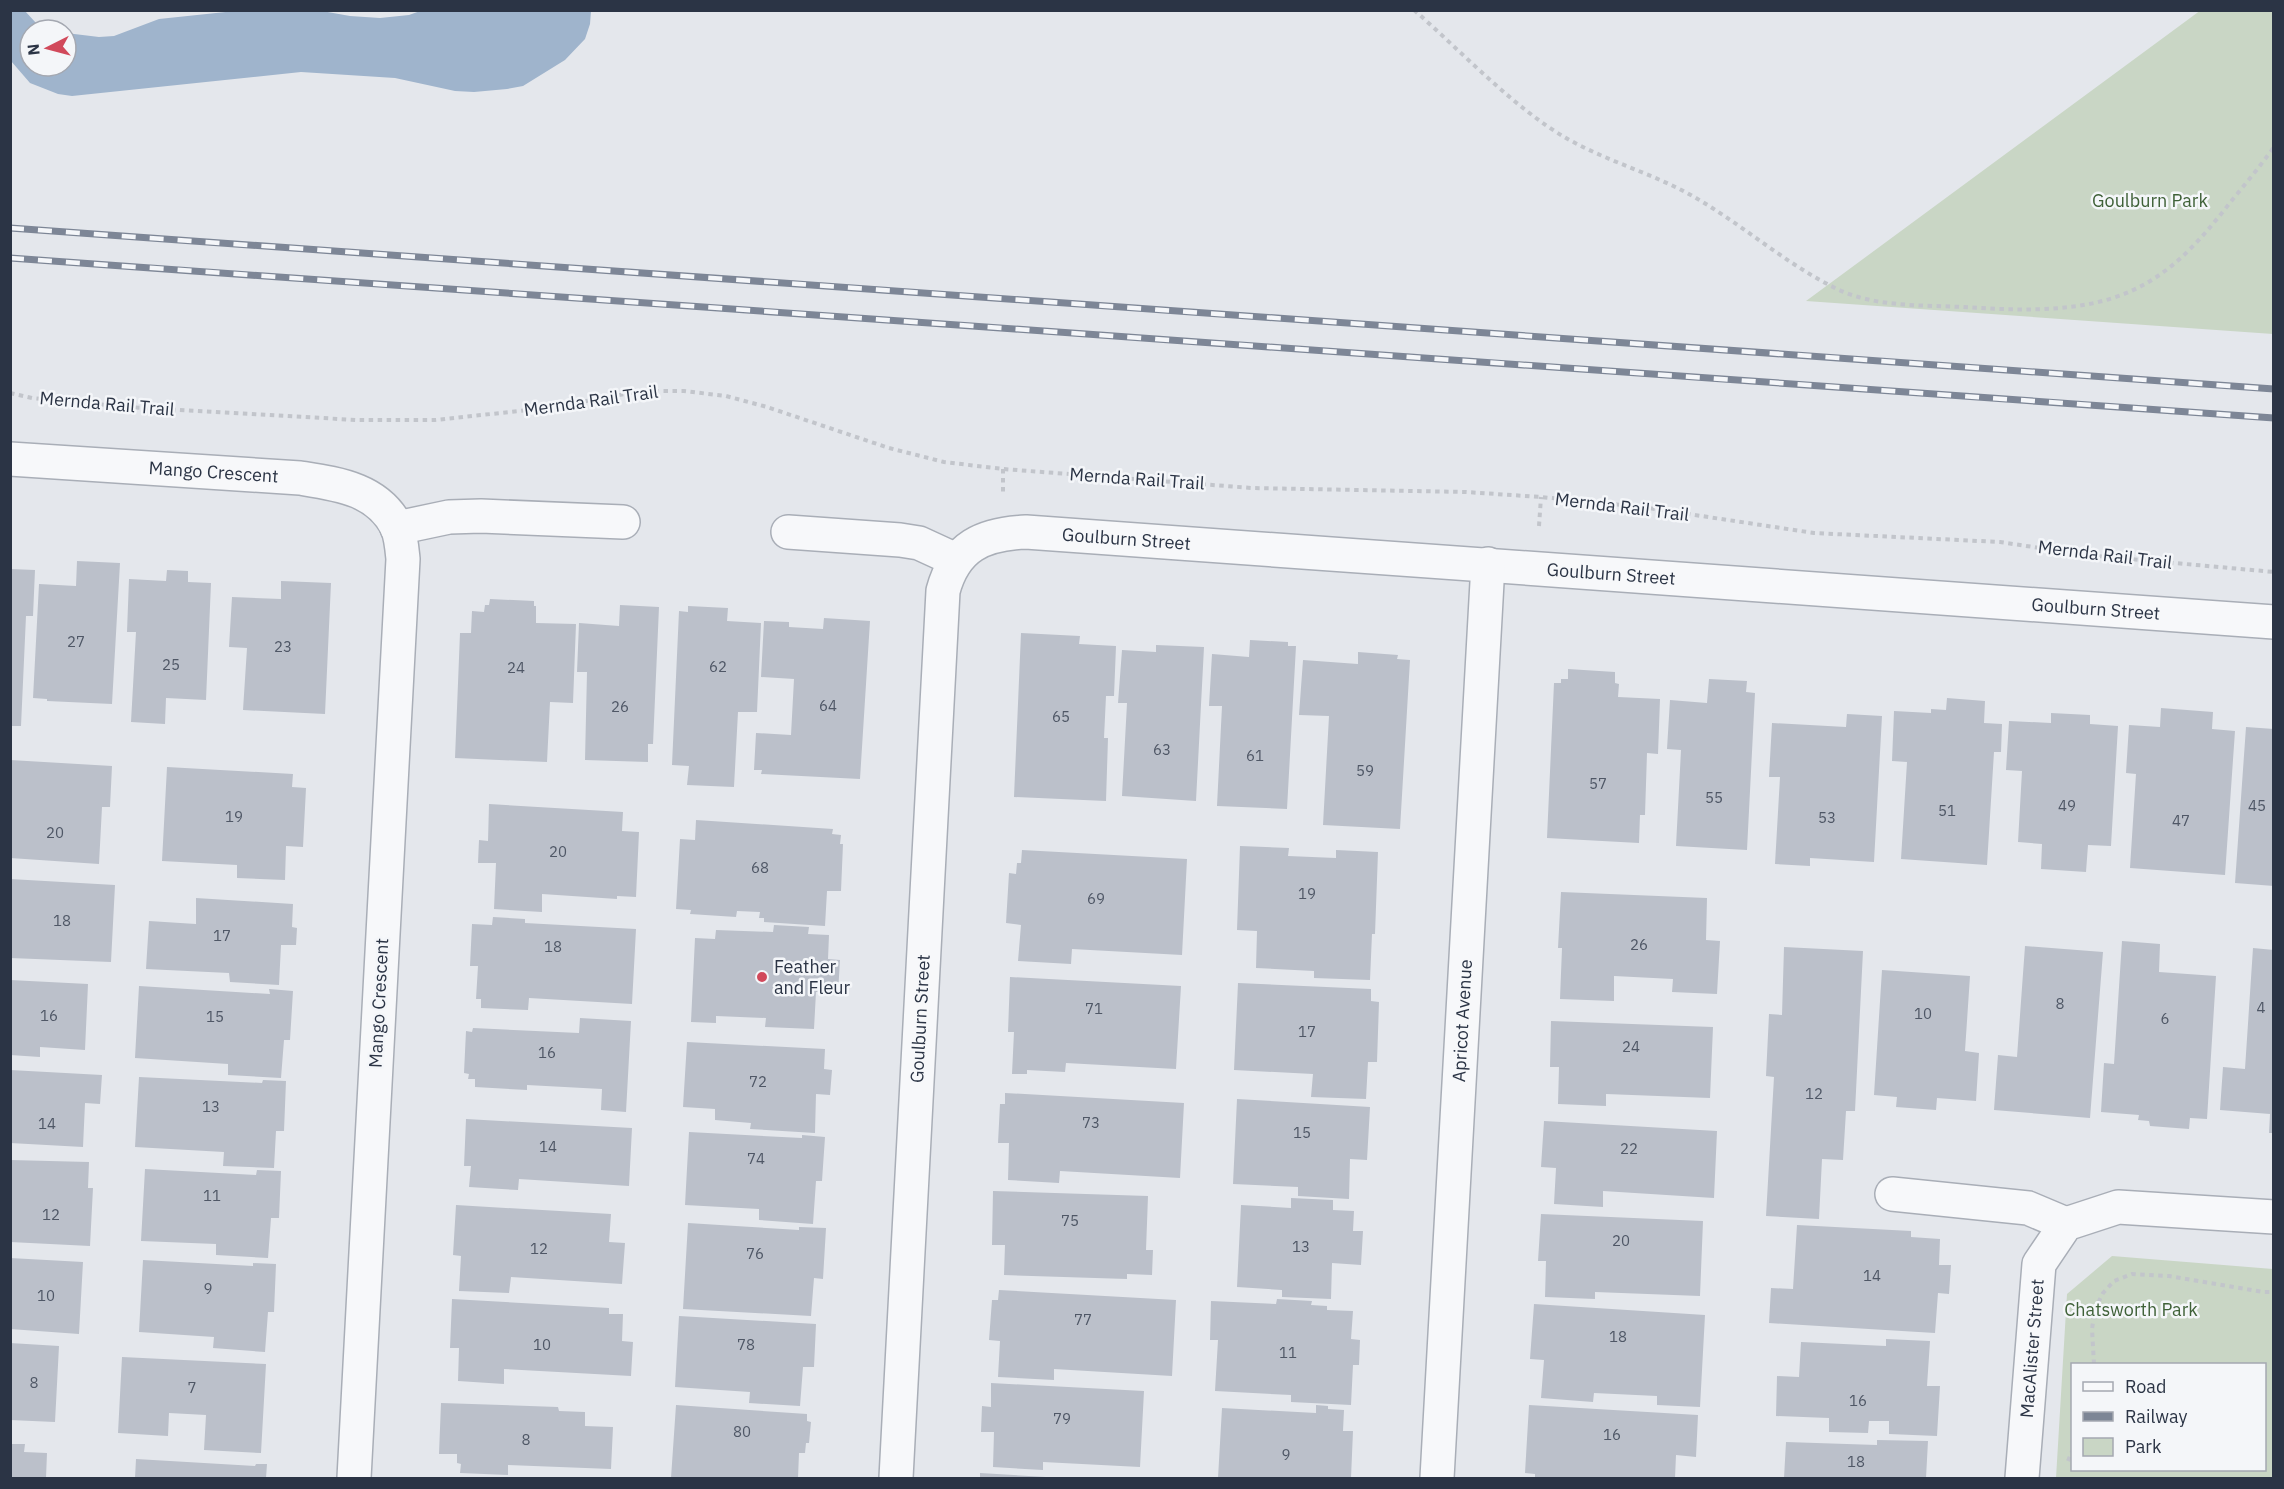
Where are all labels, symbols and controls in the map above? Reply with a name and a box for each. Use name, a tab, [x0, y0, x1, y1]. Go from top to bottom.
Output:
north arrow	[18, 18, 78, 78]
text: N	[23, 43, 44, 56]
park label: Goulburn Park	[2092, 189, 2208, 212]
street label: Mernda Rail Trail	[522, 380, 660, 421]
street label: Mernda Rail Trail	[39, 386, 176, 421]
street label: Mango Crescent	[148, 456, 279, 488]
street label: Mernda Rail Trail	[1069, 462, 1205, 495]
street label: Mernda Rail Trail	[1554, 487, 1691, 526]
street label: Goulburn Street	[1061, 523, 1191, 555]
street label: Mernda Rail Trail	[2037, 535, 2174, 574]
street label: Goulburn Street	[1546, 558, 1676, 590]
street label: Goulburn Street	[2031, 593, 2161, 625]
house number: 27	[67, 632, 85, 651]
house number: 23	[274, 637, 292, 656]
house number: 25	[162, 655, 180, 674]
house number: 62	[709, 657, 727, 676]
house number: 24	[507, 658, 525, 677]
house number: 64	[819, 696, 837, 715]
house number: 26	[611, 697, 629, 716]
house number: 65	[1052, 707, 1070, 726]
house number: 63	[1153, 740, 1171, 759]
house number: 61	[1246, 746, 1264, 765]
house number: 59	[1356, 761, 1374, 780]
house number: 57	[1589, 774, 1607, 793]
house number: 55	[1705, 788, 1723, 807]
house number: 49	[2058, 796, 2076, 815]
house number: 45	[2248, 796, 2266, 815]
house number: 51	[1938, 801, 1956, 820]
house number: 19	[225, 807, 243, 826]
house number: 53	[1818, 808, 1836, 827]
house number: 47	[2172, 811, 2190, 830]
house number: 20	[46, 823, 64, 842]
house number: 20	[549, 842, 567, 861]
house number: 68	[751, 858, 769, 877]
house number: 19	[1298, 884, 1316, 903]
house number: 69	[1087, 889, 1105, 908]
house number: 18	[53, 911, 71, 930]
house number: 17	[213, 926, 231, 945]
house number: 26	[1630, 935, 1648, 954]
house number: 18	[544, 937, 562, 956]
street label: Mango Crescent	[364, 938, 393, 1068]
street label: Goulburn Street	[905, 954, 935, 1084]
place label: Feather and Fleur	[774, 955, 851, 999]
street label: Apricot Avenue	[1447, 959, 1477, 1083]
marker: Feather and Fleur	[755, 970, 769, 984]
house number: 8	[2055, 994, 2065, 1013]
house number: 4	[2256, 998, 2266, 1017]
house number: 71	[1085, 999, 1103, 1018]
house number: 10	[1914, 1004, 1932, 1023]
house number: 16	[40, 1006, 58, 1025]
house number: 15	[206, 1007, 224, 1026]
house number: 6	[2160, 1009, 2170, 1028]
house number: 17	[1298, 1022, 1316, 1041]
house number: 24	[1622, 1037, 1640, 1056]
house number: 16	[538, 1043, 556, 1062]
house number: 72	[749, 1072, 767, 1091]
house number: 12	[1805, 1084, 1823, 1103]
house number: 13	[202, 1097, 220, 1116]
house number: 73	[1082, 1113, 1100, 1132]
house number: 14	[38, 1114, 56, 1133]
house number: 15	[1293, 1123, 1311, 1142]
house number: 14	[539, 1137, 557, 1156]
house number: 22	[1620, 1139, 1638, 1158]
house number: 74	[747, 1149, 765, 1168]
house number: 11	[203, 1186, 221, 1205]
house number: 12	[42, 1205, 60, 1224]
house number: 75	[1061, 1211, 1079, 1230]
house number: 20	[1612, 1231, 1630, 1250]
house number: 13	[1292, 1237, 1310, 1256]
house number: 12	[530, 1239, 548, 1258]
house number: 76	[746, 1244, 764, 1263]
house number: 14	[1863, 1266, 1881, 1285]
street label: MacAlister Street	[2015, 1278, 2049, 1419]
house number: 9	[203, 1279, 213, 1298]
house number: 10	[37, 1286, 55, 1305]
park label: Chatsworth Park	[2064, 1298, 2198, 1321]
house number: 77	[1074, 1310, 1092, 1329]
house number: 18	[1609, 1327, 1627, 1346]
house number: 10	[533, 1335, 551, 1354]
house number: 78	[737, 1335, 755, 1354]
house number: 11	[1279, 1343, 1297, 1362]
legend	[2071, 1363, 2266, 1471]
house number: 8	[29, 1373, 39, 1392]
text: Road	[2125, 1375, 2166, 1398]
house number: 7	[187, 1378, 197, 1397]
house number: 16	[1849, 1391, 1867, 1410]
text: Railway	[2125, 1405, 2187, 1428]
house number: 79	[1053, 1409, 1071, 1428]
house number: 80	[733, 1422, 751, 1441]
house number: 16	[1603, 1425, 1621, 1444]
house number: 8	[521, 1430, 531, 1449]
text: Park	[2125, 1435, 2162, 1458]
house number: 9	[1281, 1445, 1291, 1464]
house number: 18	[1847, 1452, 1865, 1471]

